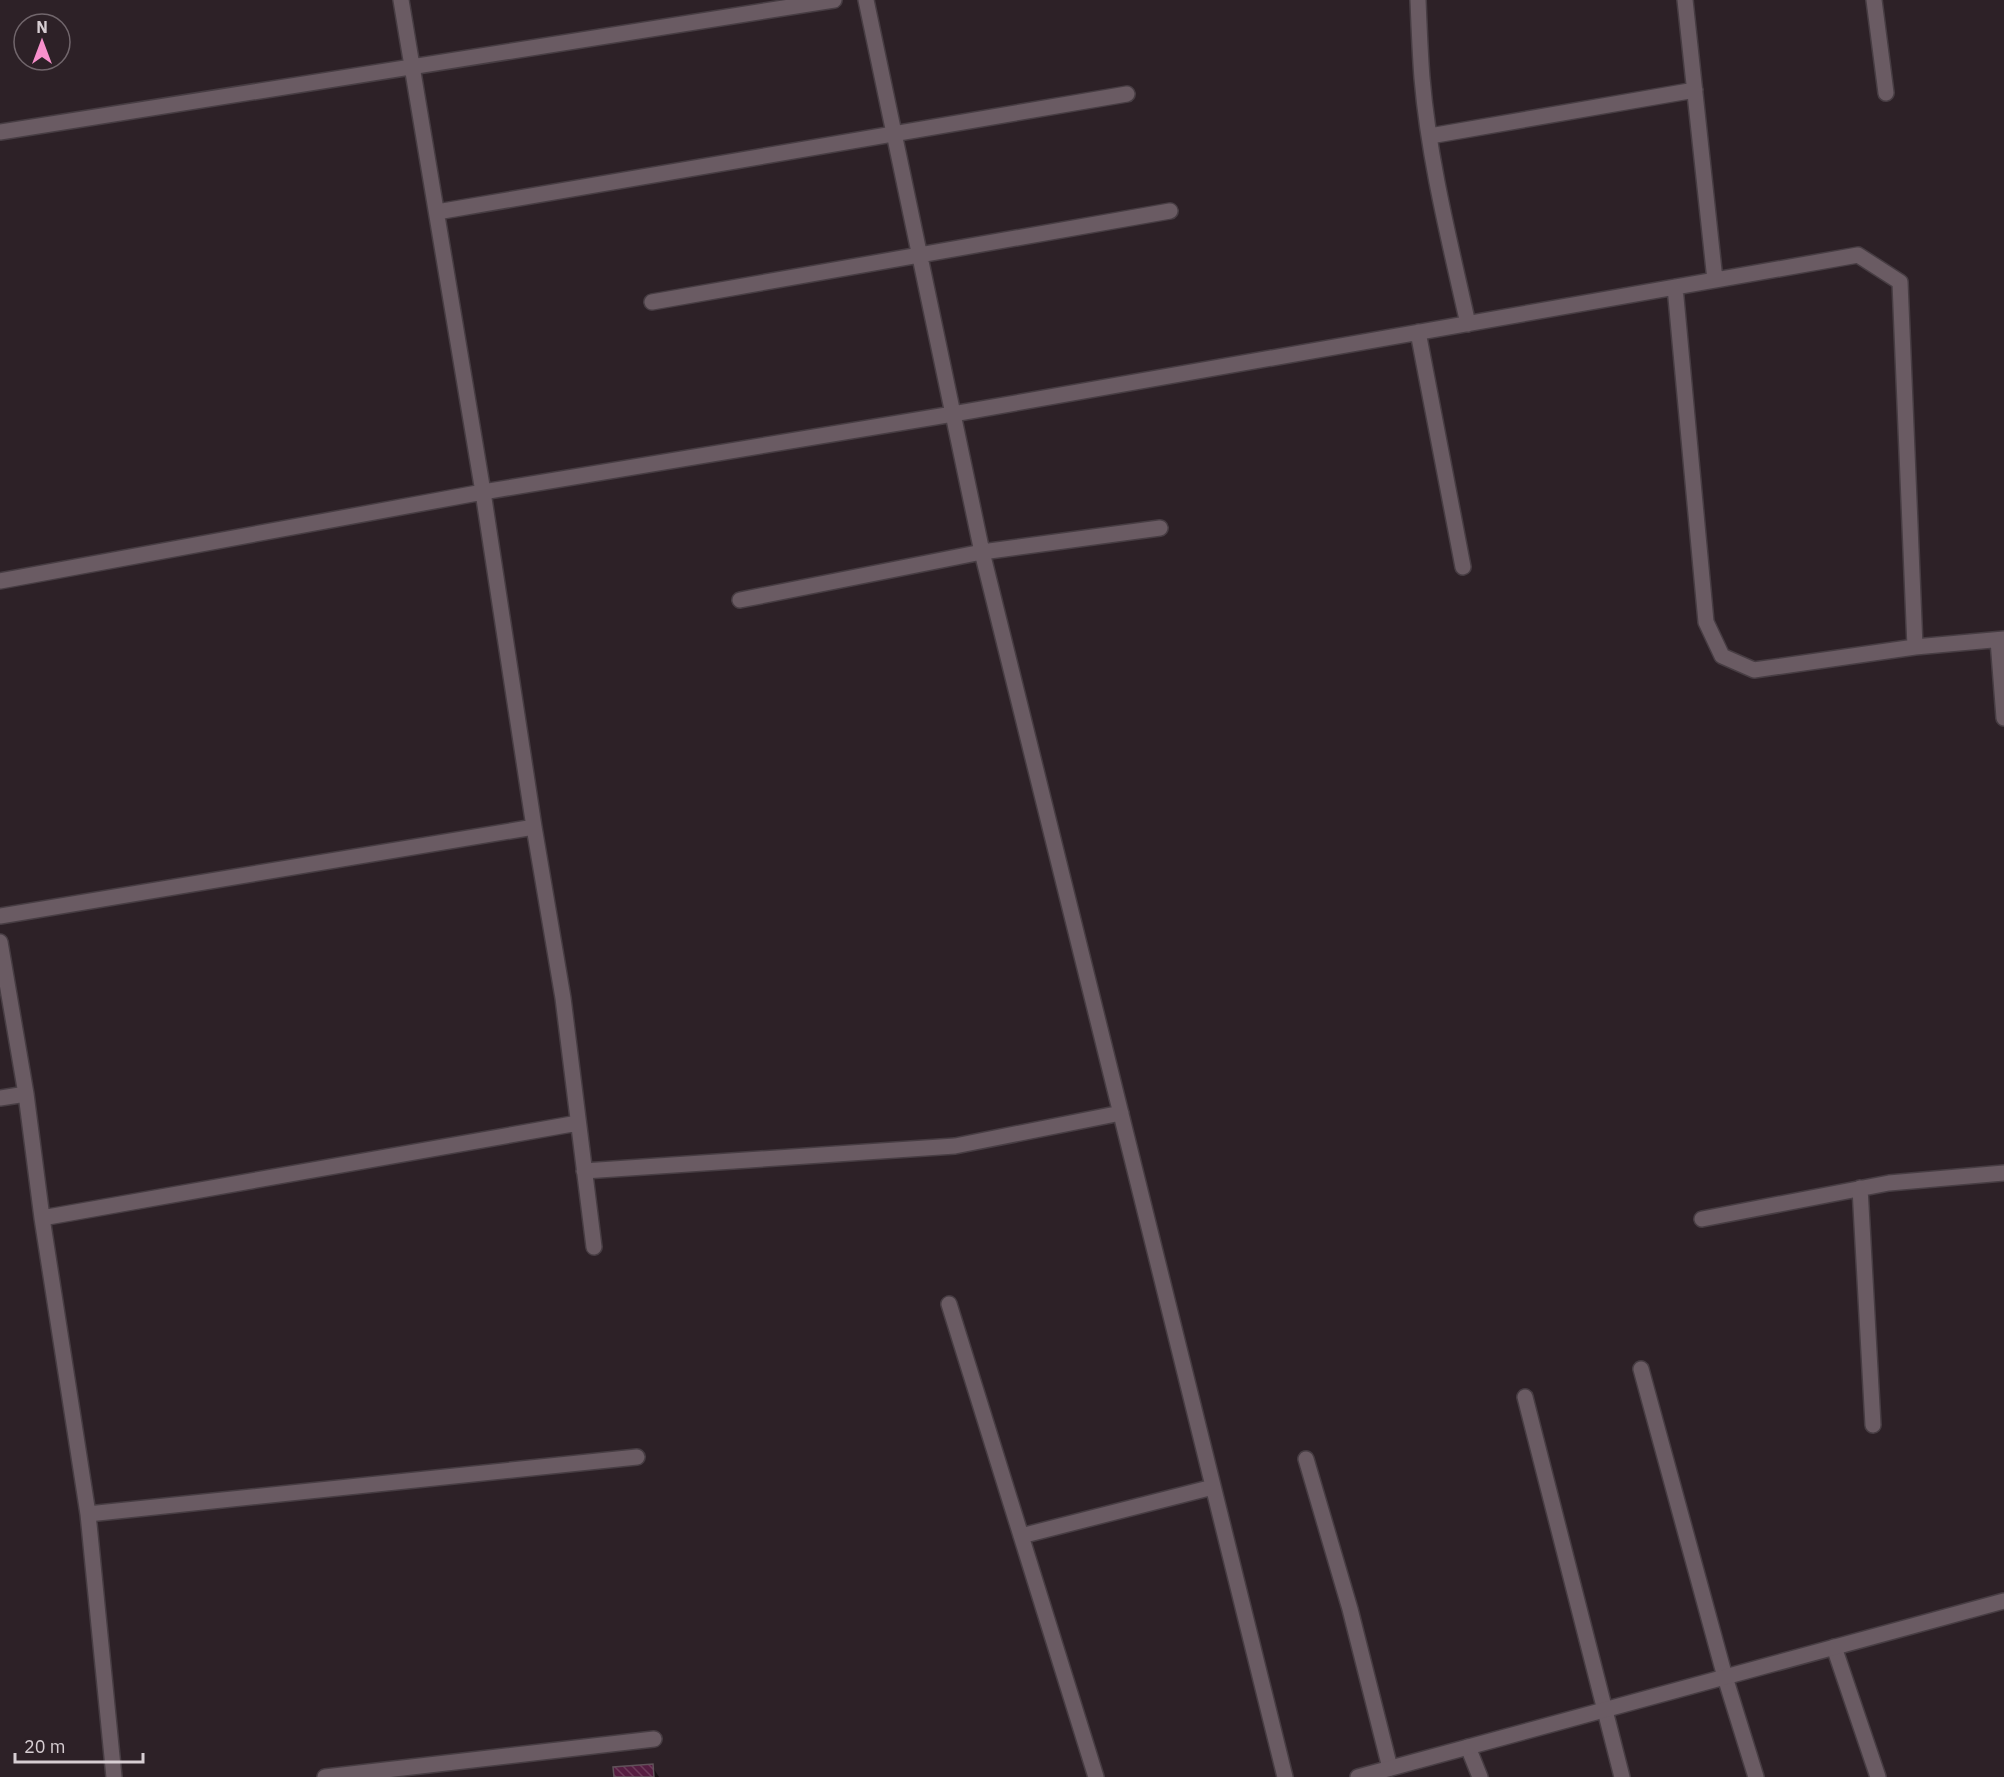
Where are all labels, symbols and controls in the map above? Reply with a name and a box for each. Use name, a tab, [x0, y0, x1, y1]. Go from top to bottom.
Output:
north arrow	[12, 12, 72, 72]
text: N	[36, 17, 48, 37]
scale bar	[15, 1726, 142, 1764]
text: 20 m	[24, 1735, 66, 1758]

